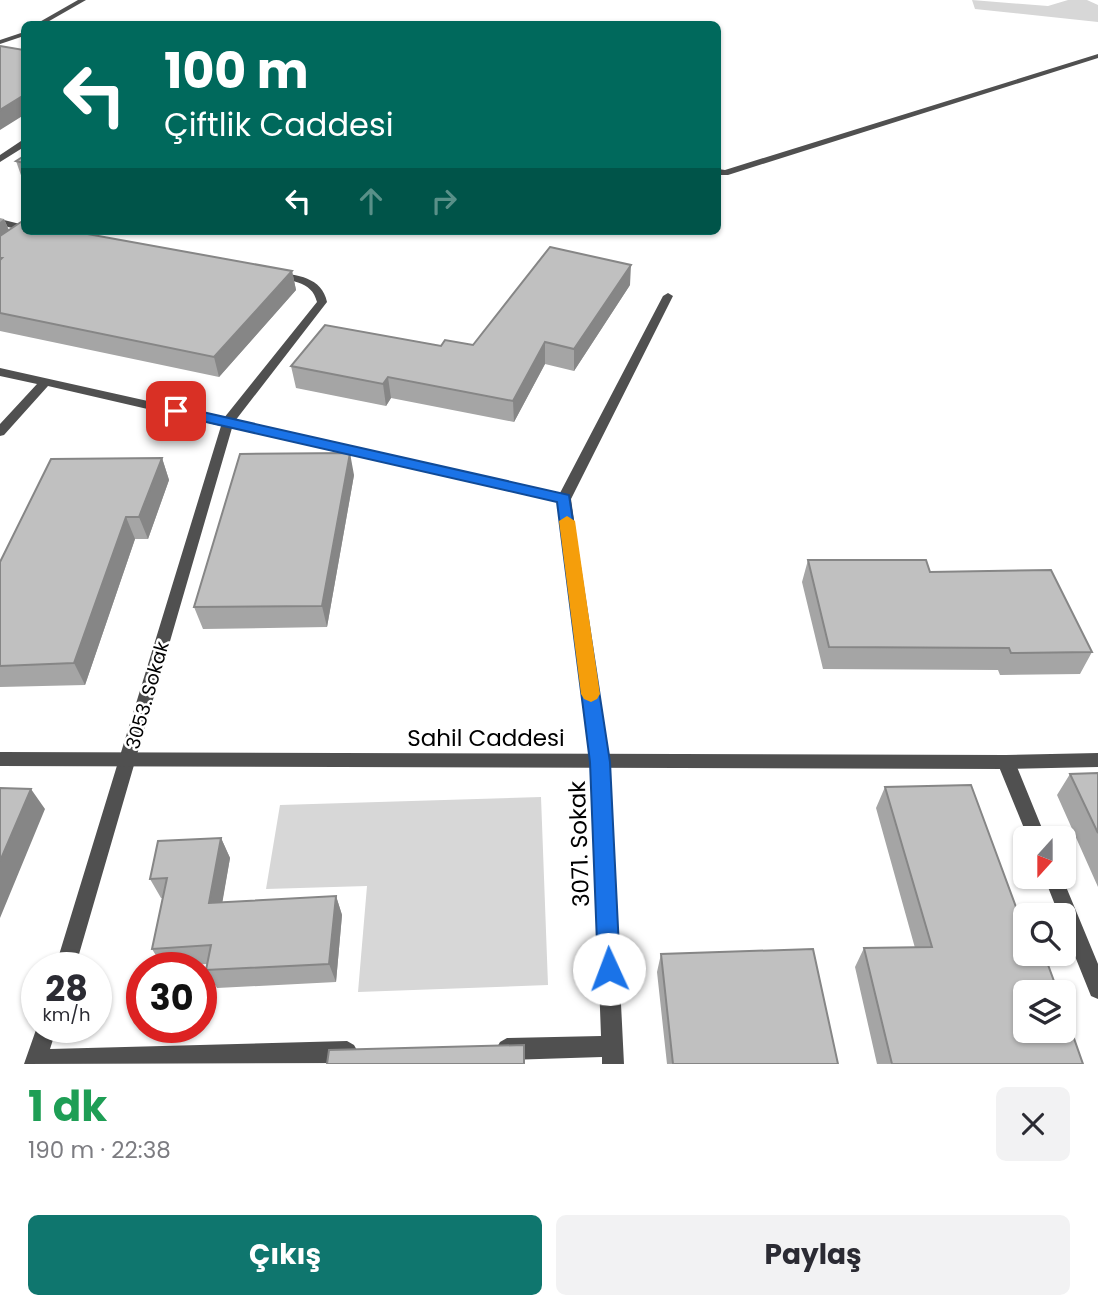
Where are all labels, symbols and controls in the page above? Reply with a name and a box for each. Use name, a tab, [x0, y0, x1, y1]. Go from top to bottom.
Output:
text: 100 m	[164, 37, 309, 105]
icon: left	[49, 49, 140, 140]
text: Çiftlik Caddesi	[164, 102, 394, 147]
icon: left	[279, 182, 317, 220]
icon: ahead	[352, 182, 390, 220]
icon: right	[425, 182, 463, 220]
pin	[146, 381, 206, 441]
icon: arrive	[157, 392, 195, 430]
street label: 3053. Sokak	[119, 638, 176, 752]
street label: Sahil Caddesi	[407, 722, 565, 754]
street label: 3071. Sokak	[561, 780, 597, 908]
north arrow	[1013, 826, 1076, 889]
map controls	[1013, 826, 1076, 1043]
button: search	[1013, 903, 1076, 966]
position arrow	[572, 932, 646, 1006]
speed limit sign: 30	[126, 952, 217, 1043]
text: 28	[45, 964, 88, 1013]
button: layers	[1013, 980, 1076, 1043]
text: km/h	[43, 1002, 90, 1027]
text: 1 dk	[28, 1077, 107, 1136]
button: close	[996, 1087, 1070, 1161]
text: 190 m · 22:38	[28, 1134, 171, 1166]
button: Çıkış	[28, 1215, 542, 1295]
button: Paylaş	[556, 1215, 1070, 1295]

